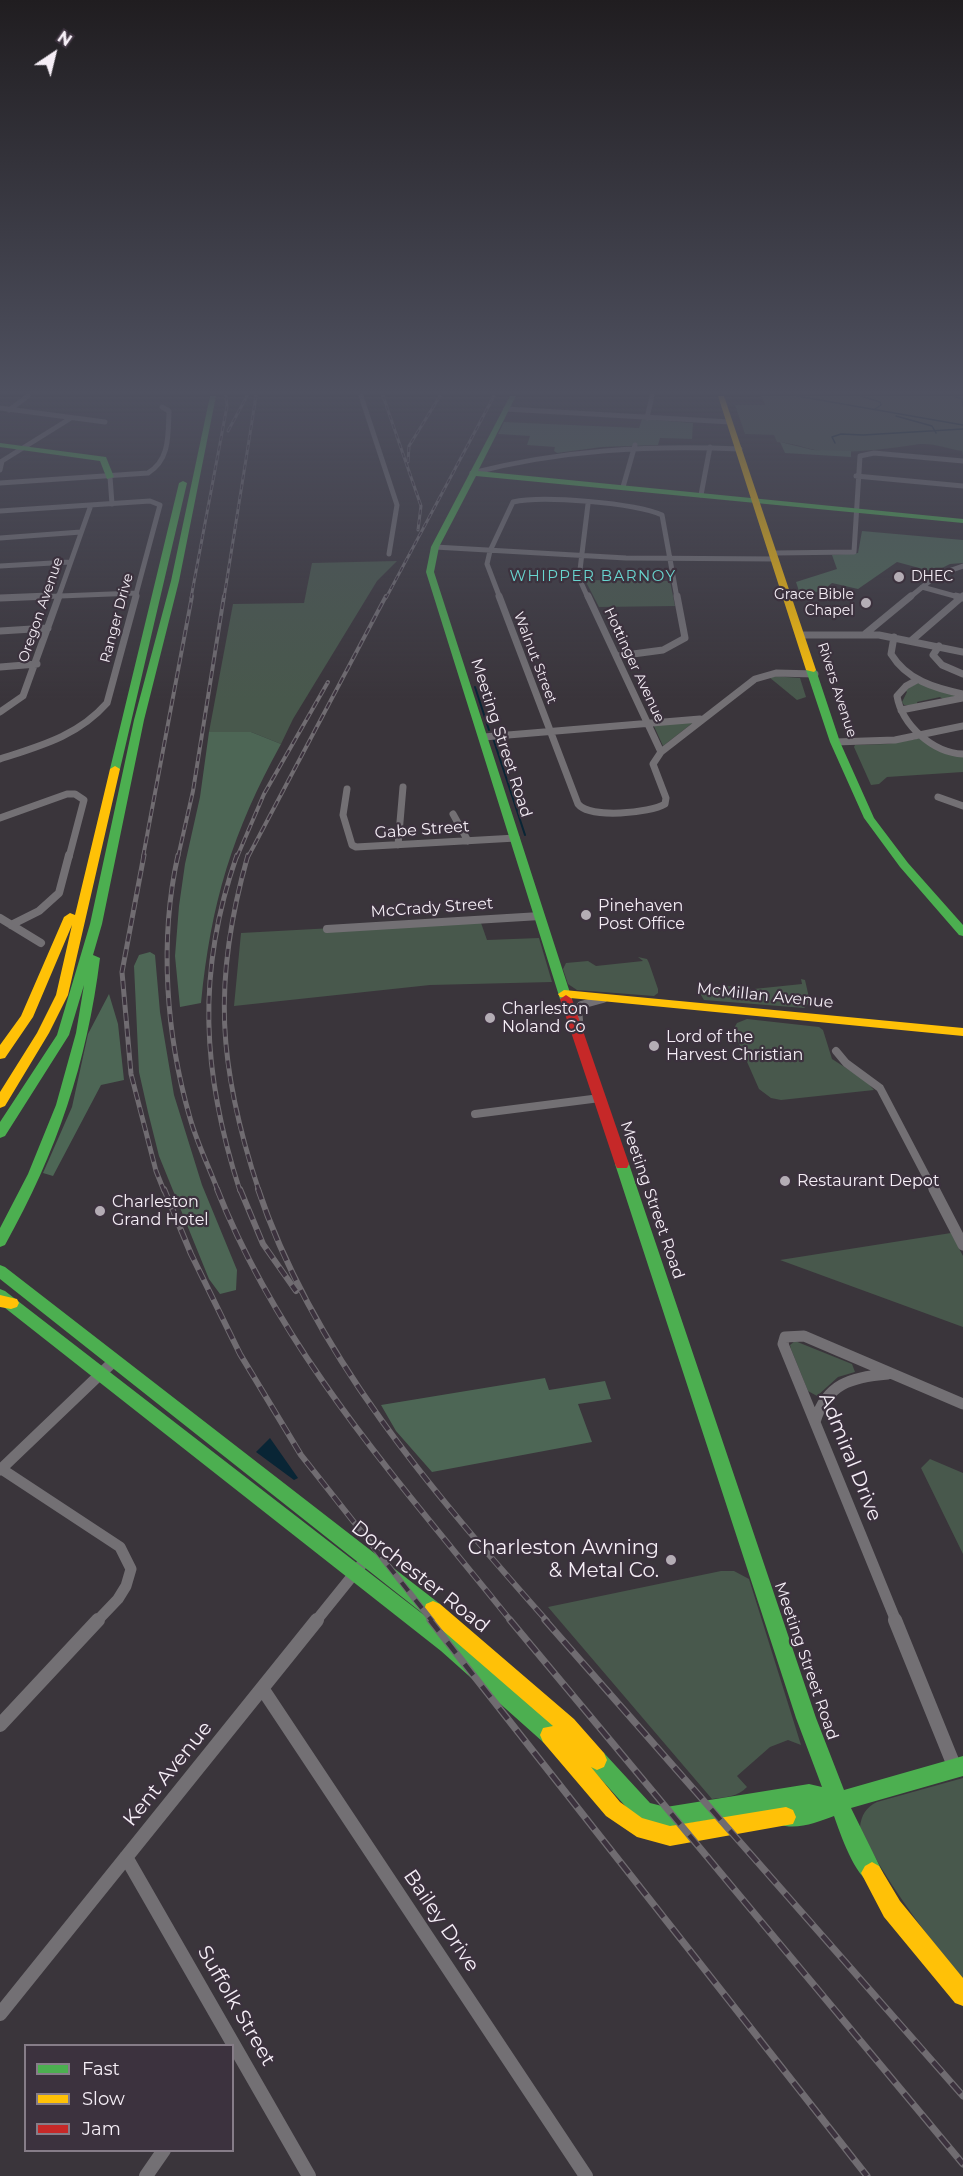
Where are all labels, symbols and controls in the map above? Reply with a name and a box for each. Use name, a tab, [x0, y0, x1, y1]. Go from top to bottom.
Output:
north arrow	[24, 24, 84, 84]
text: N	[54, 27, 75, 50]
street label: Oregon Avenue	[15, 555, 67, 665]
district label: WHIPPER BARNOY	[510, 568, 676, 586]
place label: DHEC	[911, 569, 953, 585]
marker: DHEC	[892, 570, 906, 584]
street label: Ranger Drive	[97, 572, 137, 664]
place label: Grace Bible Chapel	[774, 587, 854, 620]
marker: Grace Bible Chapel	[859, 596, 873, 610]
street label: Hottinger Avenue	[600, 605, 668, 725]
street label: Walnut Street	[510, 610, 560, 706]
street label: Rivers Avenue	[814, 640, 860, 740]
street label: Meeting Street Road	[466, 656, 536, 820]
street label: Gabe Street	[374, 817, 470, 843]
street label: McCrady Street	[370, 894, 494, 922]
place label: Pinehaven Post Office	[598, 896, 685, 934]
marker: Pinehaven Post Office	[579, 908, 593, 922]
street label: McMillan Avenue	[696, 979, 834, 1013]
place label: Charleston Noland Co	[502, 999, 589, 1037]
marker: Charleston Noland Co	[483, 1011, 497, 1025]
place label: Lord of the Harvest Christian	[666, 1027, 803, 1065]
marker: Lord of the Harvest Christian	[647, 1039, 661, 1053]
street label: Meeting Street Road	[616, 1119, 688, 1281]
place label: Restaurant Depot	[797, 1171, 939, 1191]
marker: Restaurant Depot	[778, 1174, 792, 1188]
place label: Charleston Grand Hotel	[112, 1192, 209, 1230]
marker: Charleston Grand Hotel	[93, 1204, 107, 1218]
street label: Admiral Drive	[813, 1389, 887, 1525]
street label: Dorchester Road	[346, 1516, 494, 1638]
place label: Charleston Awning & Metal Co.	[468, 1536, 659, 1583]
marker: Charleston Awning & Metal Co.	[664, 1553, 678, 1567]
street label: Meeting Street Road	[770, 1580, 842, 1742]
street label: Kent Avenue	[118, 1717, 218, 1831]
street label: Bailey Drive	[398, 1865, 484, 1977]
street label: Suffolk Street	[192, 1942, 280, 2070]
legend	[24, 2044, 234, 2152]
text: Fast	[82, 2058, 120, 2080]
text: Slow	[82, 2088, 125, 2110]
text: Jam	[82, 2118, 121, 2140]

